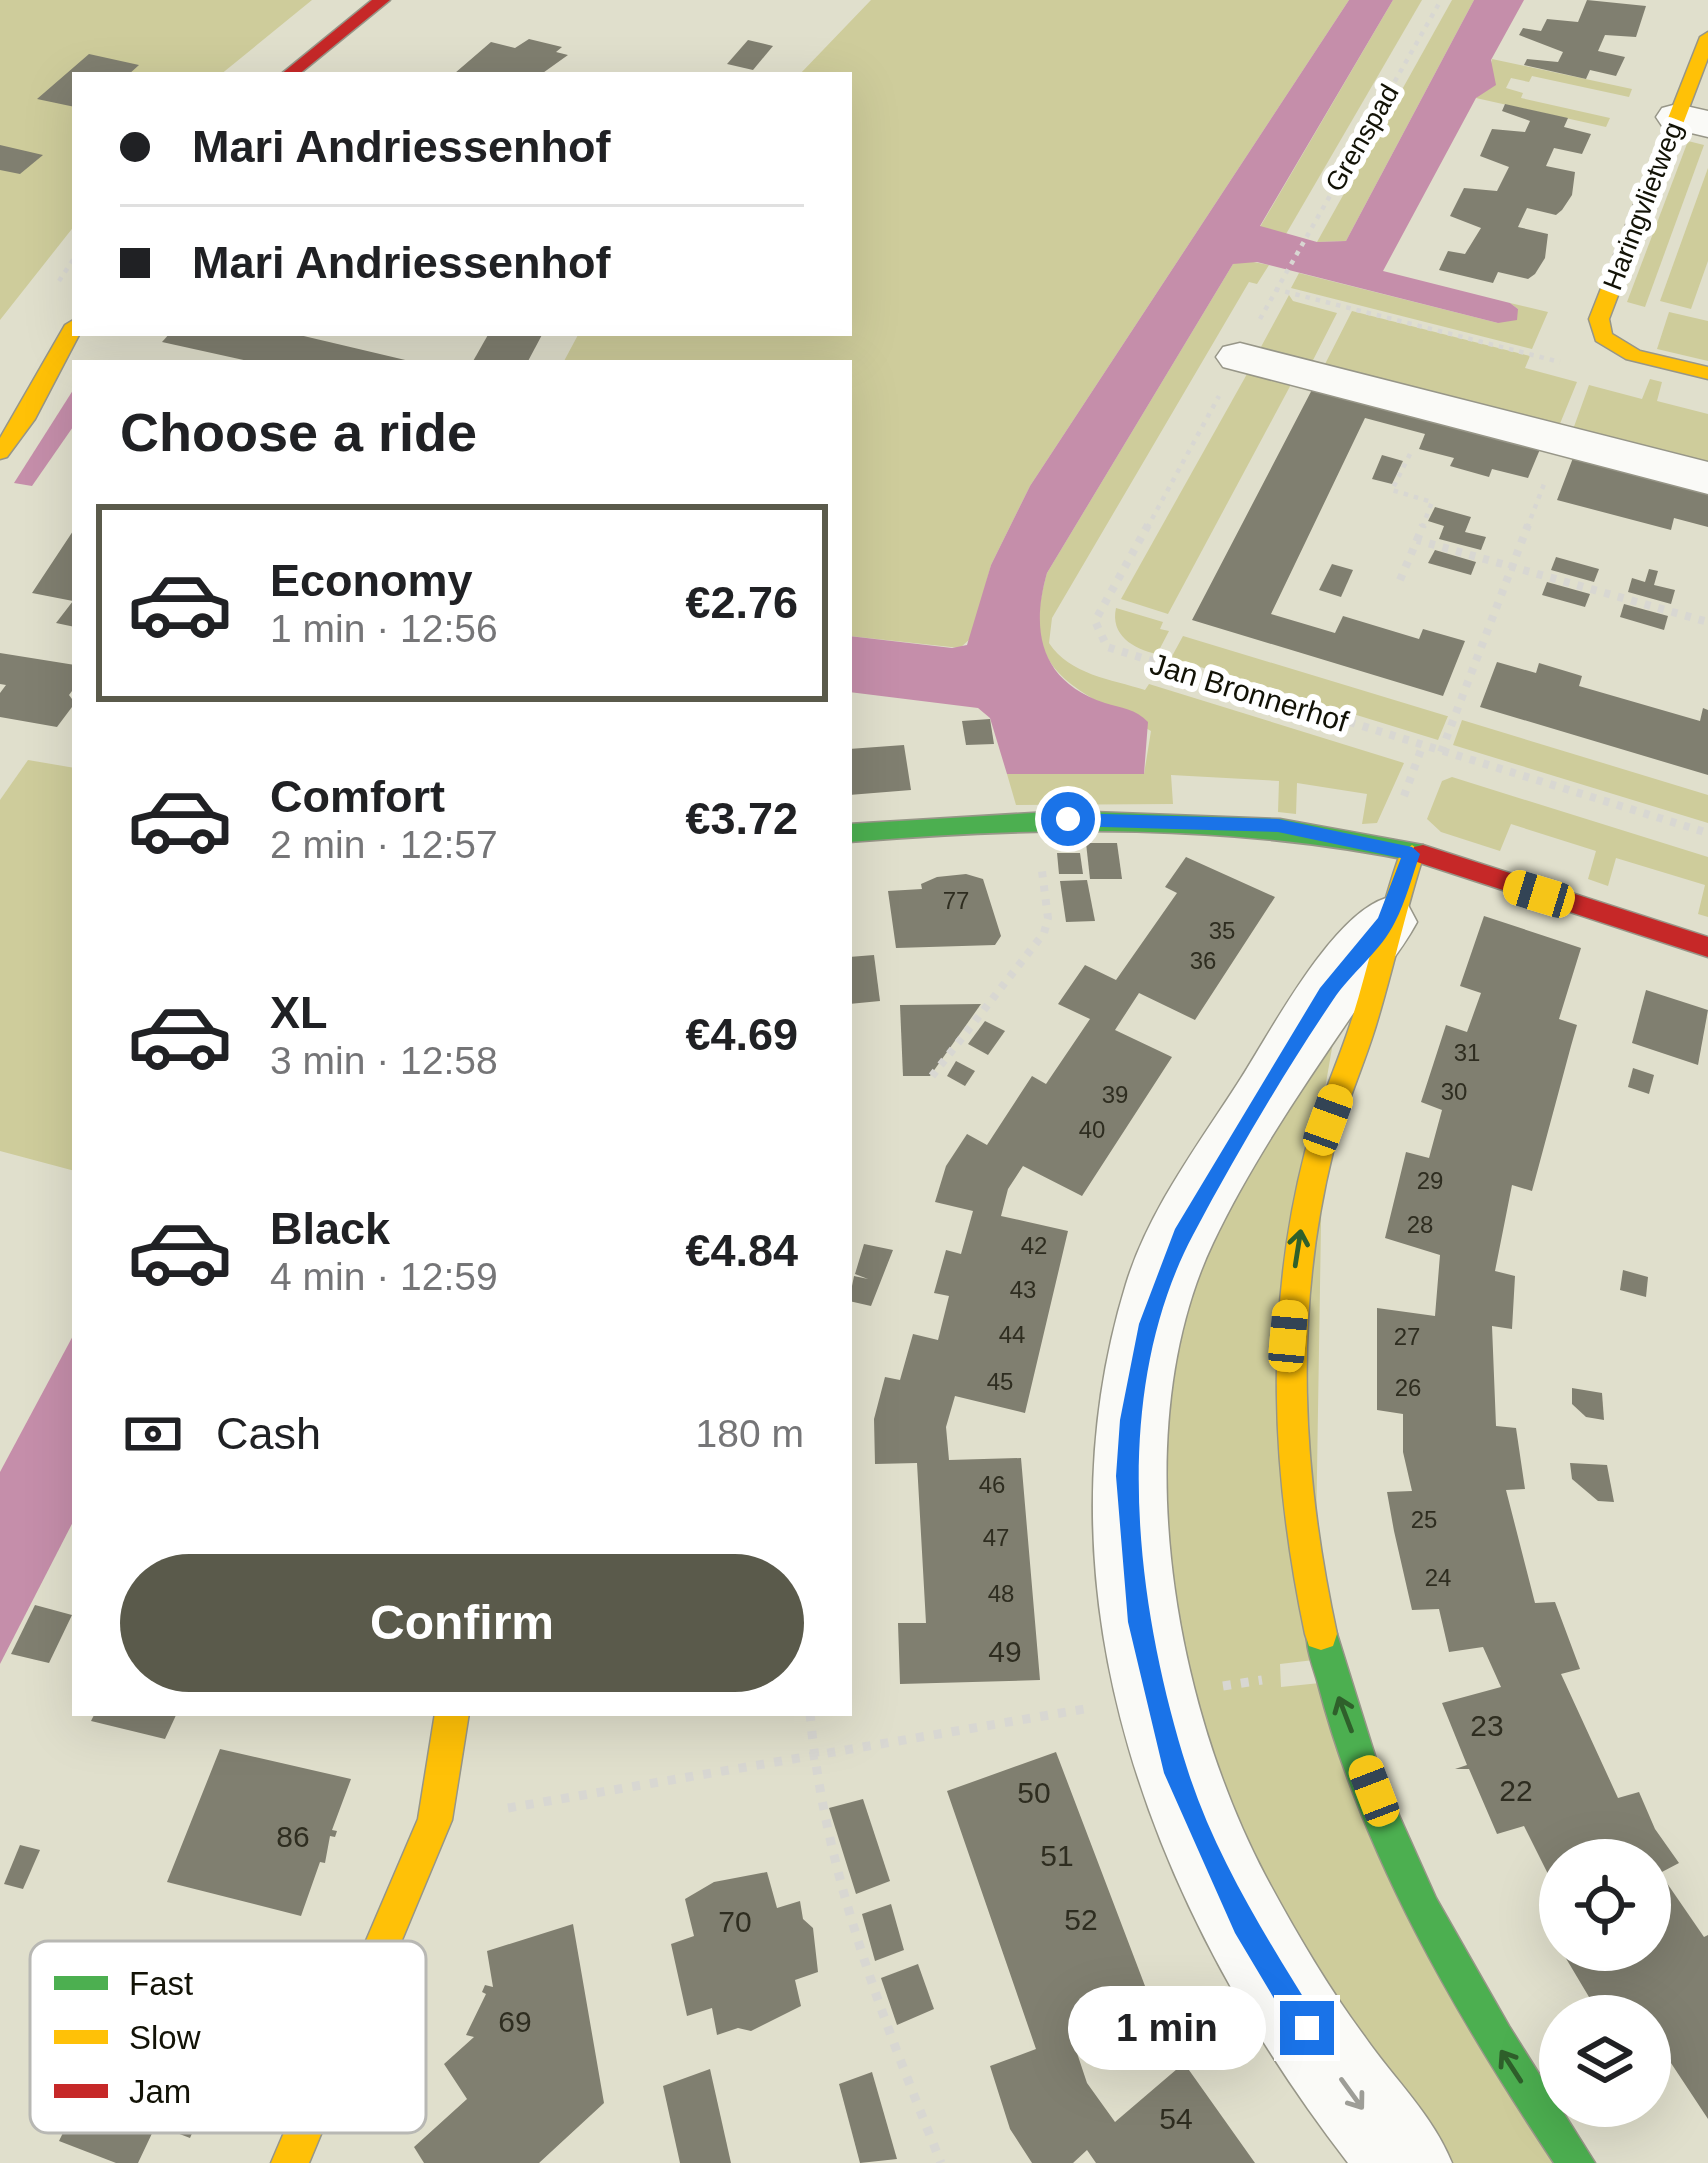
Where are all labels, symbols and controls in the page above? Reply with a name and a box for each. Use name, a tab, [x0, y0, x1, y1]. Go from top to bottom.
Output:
street label: Grenspad	[1319, 79, 1405, 197]
street label: Haringvlietweg	[1597, 118, 1689, 294]
text: Mari Andriessenhof	[192, 121, 610, 172]
text: Mari Andriessenhof	[192, 237, 610, 288]
text: Choose a ride	[120, 402, 477, 462]
icon: car	[126, 549, 234, 657]
text: Economy	[270, 555, 473, 606]
text: €2.76	[685, 577, 798, 628]
text: 1 min · 12:56	[270, 607, 498, 650]
street label: Jan Bronnerhof	[1146, 647, 1353, 738]
icon: car	[126, 765, 234, 873]
text: Comfort	[270, 771, 445, 822]
route start	[1041, 792, 1095, 846]
text: €3.72	[685, 793, 798, 844]
text: 2 min · 12:57	[270, 823, 498, 866]
car	[1499, 866, 1579, 922]
house number: 77	[943, 887, 969, 914]
house number: 35	[1209, 917, 1235, 944]
house number: 36	[1190, 947, 1216, 974]
icon: car	[126, 981, 234, 1089]
text: XL	[270, 987, 328, 1038]
text: €4.69	[685, 1009, 798, 1060]
text: 3 min · 12:58	[270, 1039, 498, 1082]
house number: 31	[1454, 1039, 1480, 1066]
house number: 30	[1441, 1078, 1467, 1105]
car	[1299, 1080, 1357, 1160]
house number: 39	[1102, 1081, 1128, 1108]
house number: 40	[1079, 1116, 1105, 1143]
house number: 29	[1417, 1167, 1443, 1194]
icon: car	[126, 1197, 234, 1305]
text: Black	[270, 1203, 390, 1254]
house number: 28	[1407, 1211, 1433, 1238]
text: €4.84	[685, 1225, 798, 1276]
one-way arrow	[1288, 1229, 1311, 1268]
house number: 42	[1021, 1232, 1047, 1259]
text: 4 min · 12:59	[270, 1255, 498, 1298]
house number: 43	[1010, 1276, 1036, 1303]
car	[1267, 1299, 1309, 1373]
house number: 44	[999, 1321, 1025, 1348]
house number: 27	[1394, 1323, 1420, 1350]
house number: 45	[987, 1368, 1013, 1395]
house number: 26	[1395, 1374, 1421, 1401]
icon: cash	[120, 1401, 186, 1467]
text: Cash	[216, 1408, 321, 1459]
text: 180 m	[696, 1412, 804, 1455]
house number: 46	[979, 1471, 1005, 1498]
house number: 25	[1411, 1506, 1437, 1533]
house number: 47	[983, 1524, 1009, 1551]
button: Confirm	[120, 1554, 804, 1692]
house number: 24	[1425, 1564, 1451, 1591]
house number: 48	[988, 1580, 1014, 1607]
house number: 49	[988, 1635, 1022, 1668]
one-way arrow	[1332, 1697, 1354, 1734]
house number: 23	[1470, 1709, 1504, 1742]
car	[1344, 1751, 1404, 1831]
house number: 22	[1499, 1774, 1533, 1807]
house number: 50	[1017, 1776, 1051, 1809]
house number: 86	[276, 1820, 310, 1853]
house number: 51	[1040, 1839, 1074, 1872]
map controls	[1539, 1839, 1671, 2127]
button: locate	[1539, 1839, 1671, 1971]
house number: 52	[1064, 1903, 1098, 1936]
house number: 70	[718, 1905, 752, 1938]
legend	[30, 1941, 426, 2133]
text: Fast	[129, 1965, 193, 2002]
callout: 1 min	[1067, 1986, 1265, 2070]
button: layers	[1539, 1995, 1671, 2127]
route end	[1280, 2001, 1334, 2055]
house number: 69	[498, 2005, 532, 2038]
text: 1 min	[1116, 2006, 1218, 2049]
text: Slow	[129, 2019, 201, 2056]
one-way arrow	[1498, 2050, 1523, 2084]
text: Jam	[129, 2073, 191, 2110]
one-way arrow	[1338, 2077, 1364, 2110]
house number: 54	[1159, 2102, 1193, 2135]

